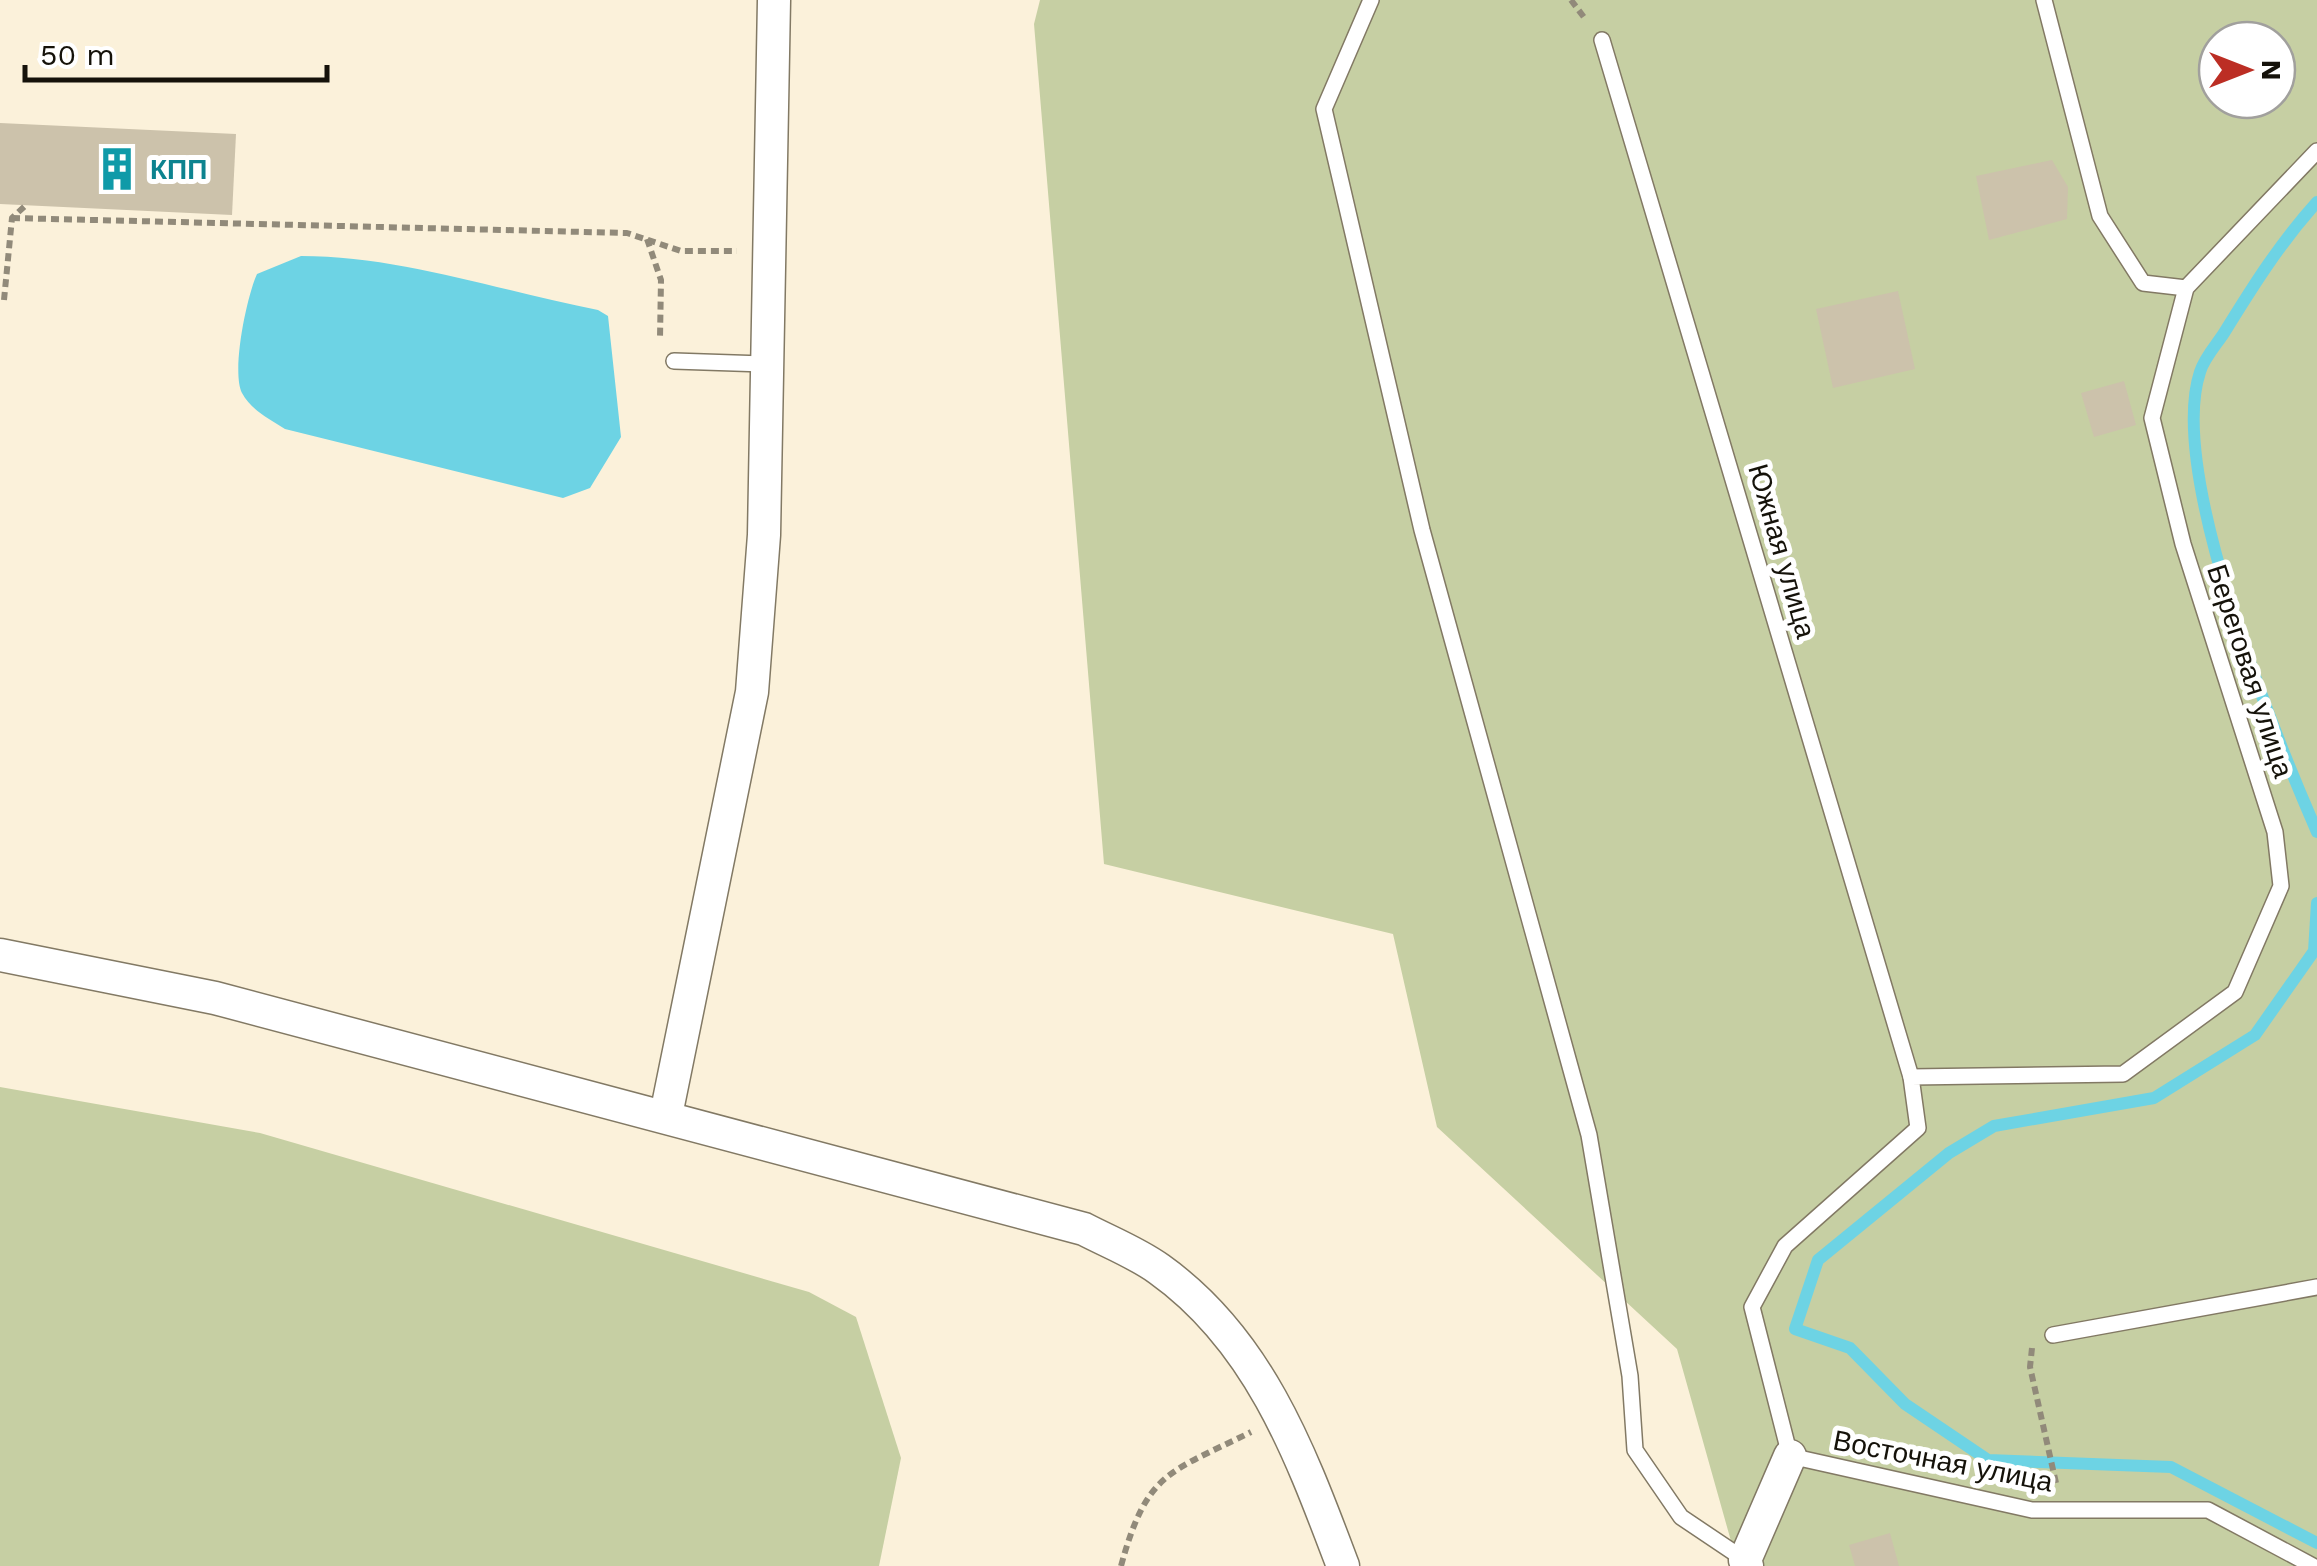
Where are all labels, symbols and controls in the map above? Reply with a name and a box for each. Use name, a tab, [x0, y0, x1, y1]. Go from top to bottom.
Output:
scale bar	[25, 20, 328, 82]
north arrow	[2197, 20, 2297, 120]
text: 50 m	[40, 37, 115, 72]
text: N	[2255, 60, 2288, 80]
building icon: КПП	[93, 145, 141, 193]
place label: КПП	[150, 153, 207, 186]
street label: Южная улица	[1741, 460, 1823, 642]
street label: Береговая улица	[2200, 560, 2300, 782]
street label: Восточная улица	[1830, 1424, 2056, 1499]

